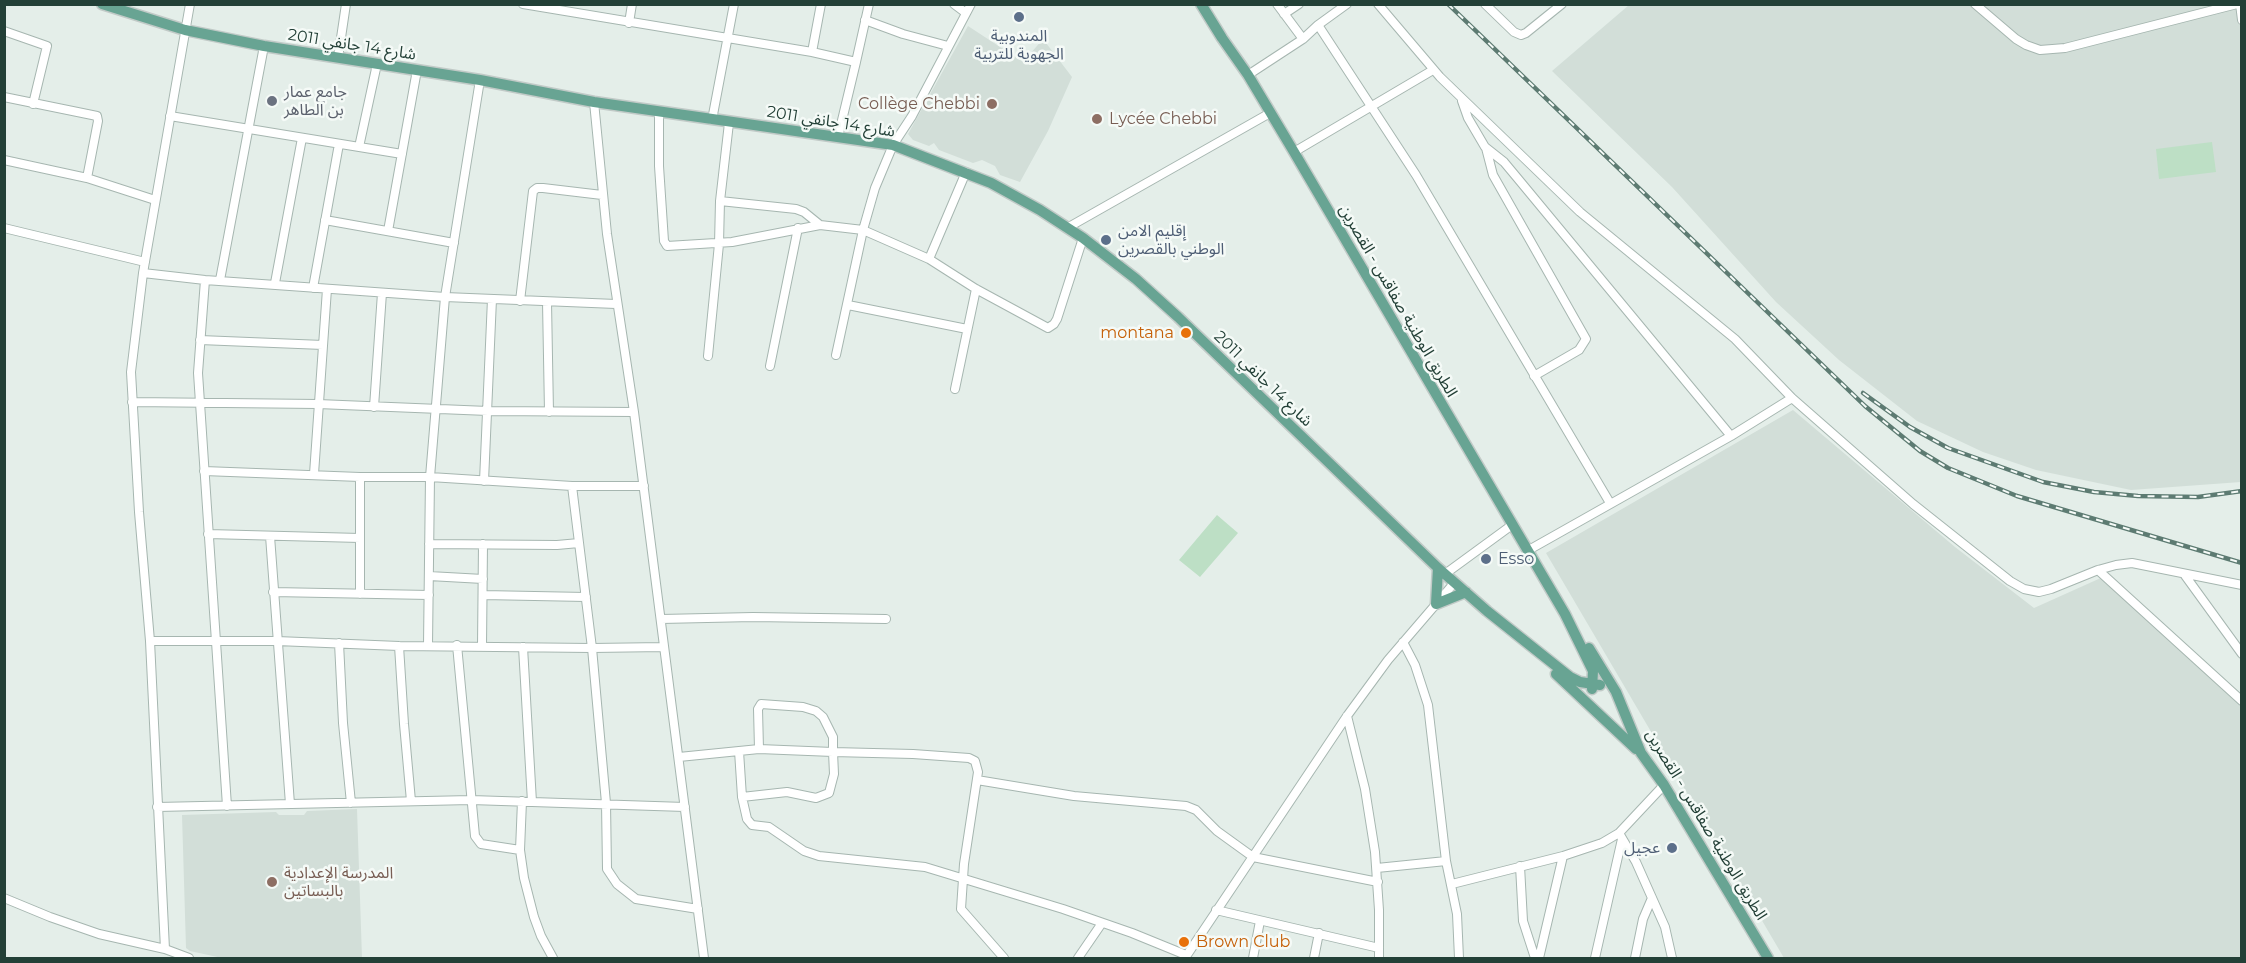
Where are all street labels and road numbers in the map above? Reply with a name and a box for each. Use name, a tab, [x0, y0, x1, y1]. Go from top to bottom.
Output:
street label: شارع 14 جانفي 2011	[287, 25, 417, 65]
street label: شارع 14 جانفي 2011	[766, 102, 896, 142]
street label: الطريق الوطنية صفاقس - القصرين	[1335, 201, 1461, 401]
street label: شارع 14 جانفي 2011	[1210, 327, 1316, 431]
street label: الطريق الوطنية صفاقس - القصرين	[1641, 726, 1771, 924]

